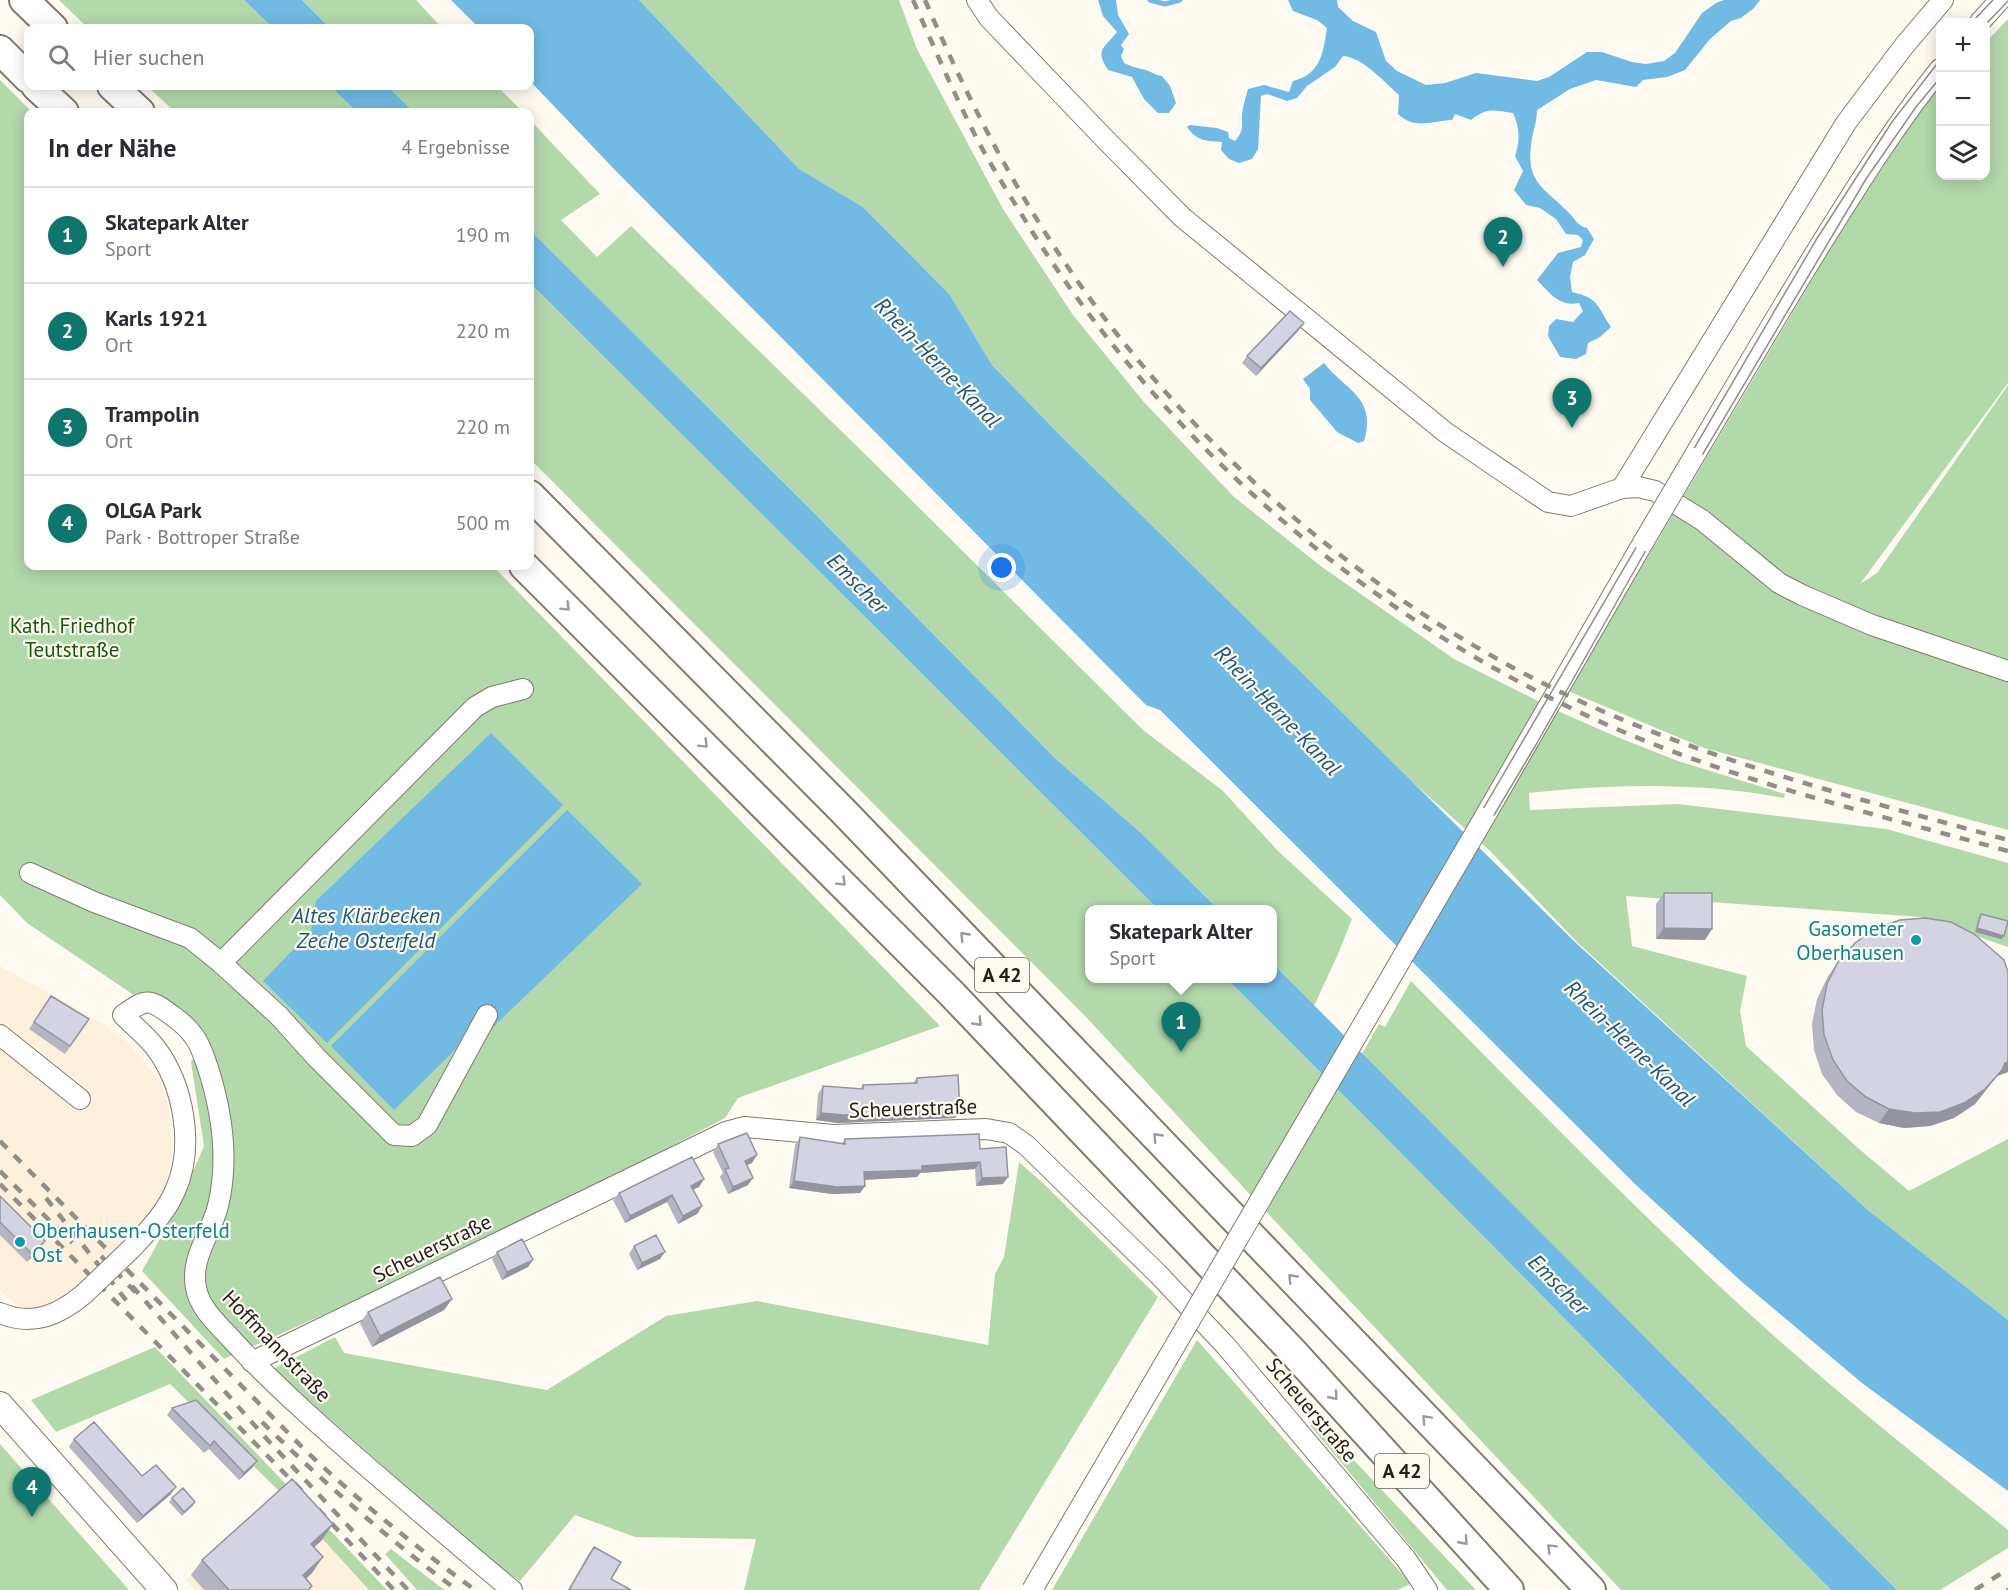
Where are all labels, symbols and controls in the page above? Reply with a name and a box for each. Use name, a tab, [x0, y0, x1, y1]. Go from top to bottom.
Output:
map controls	[1936, 18, 1990, 180]
button: +	[1936, 18, 1990, 72]
search box	[24, 24, 534, 90]
icon: search	[45, 41, 78, 74]
text: Hier suchen	[93, 43, 205, 71]
button: −	[1936, 72, 1990, 126]
button: layers	[1936, 126, 1990, 180]
text: In der Nähe	[48, 131, 176, 164]
text: 4 Ergebnisse	[401, 134, 510, 160]
text: Skatepark Alter	[105, 208, 249, 236]
pin: 2	[1484, 218, 1522, 267]
text: 1	[62, 222, 73, 248]
text: 190 m	[456, 222, 510, 248]
text: Sport	[105, 236, 151, 262]
water label: Rhein-Herne-Kanal	[869, 291, 1007, 433]
text: Karls 1921	[105, 304, 208, 332]
text: 2	[62, 318, 73, 344]
text: 220 m	[456, 318, 510, 344]
text: Ort	[105, 332, 133, 358]
pin: 3	[1552, 378, 1592, 428]
text: Trampolin	[105, 400, 200, 428]
text: 3	[62, 414, 73, 440]
text: 220 m	[456, 414, 510, 440]
text: Ort	[105, 428, 133, 454]
text: OLGA Park	[105, 496, 202, 524]
text: 4	[62, 510, 73, 536]
text: 500 m	[456, 510, 510, 536]
text: Park · Bottroper Straße	[105, 524, 300, 550]
water label: Emscher	[822, 547, 896, 621]
your location	[987, 553, 1016, 582]
one-way arrow	[558, 599, 569, 610]
park label: Kath. Friedhof Teutstraße	[10, 612, 136, 663]
water label: Rhein-Herne-Kanal	[1209, 639, 1347, 781]
one-way arrow	[697, 738, 708, 748]
one-way arrow	[834, 875, 845, 886]
water label: Altes Klärbecken Zeche Osterfeld	[291, 901, 440, 954]
popup	[1085, 905, 1277, 983]
place label: Gasometer Oberhausen	[1796, 915, 1904, 966]
text: Skatepark Alter	[1109, 917, 1253, 945]
one-way arrow	[960, 932, 971, 943]
marker: Gasometer Oberhausen	[1909, 933, 1923, 947]
text: Sport	[1109, 945, 1155, 971]
road number: A 42	[975, 958, 1029, 992]
water label: Rhein-Herne-Kanal	[1559, 974, 1701, 1112]
pin: 1	[1162, 1002, 1200, 1052]
one-way arrow	[971, 1014, 982, 1025]
street label: Scheuerstraße	[848, 1092, 978, 1124]
one-way arrow	[1154, 1133, 1165, 1144]
street label: Scheuerstraße	[368, 1208, 496, 1288]
place label: Oberhausen-Osterfeld Ost	[32, 1217, 230, 1268]
marker: Oberhausen-Osterfeld Ost	[13, 1235, 27, 1249]
water label: Emscher	[1523, 1248, 1597, 1322]
one-way arrow	[1288, 1274, 1299, 1284]
street label: Hoffmannstraße	[217, 1284, 337, 1408]
street label: Scheuerstraße	[1260, 1352, 1364, 1468]
one-way arrow	[1327, 1389, 1338, 1400]
one-way arrow	[1422, 1416, 1433, 1426]
road number: A 42	[1375, 1454, 1429, 1488]
pin: 4	[12, 1468, 51, 1517]
one-way arrow	[1457, 1534, 1468, 1544]
one-way arrow	[1547, 1544, 1558, 1555]

